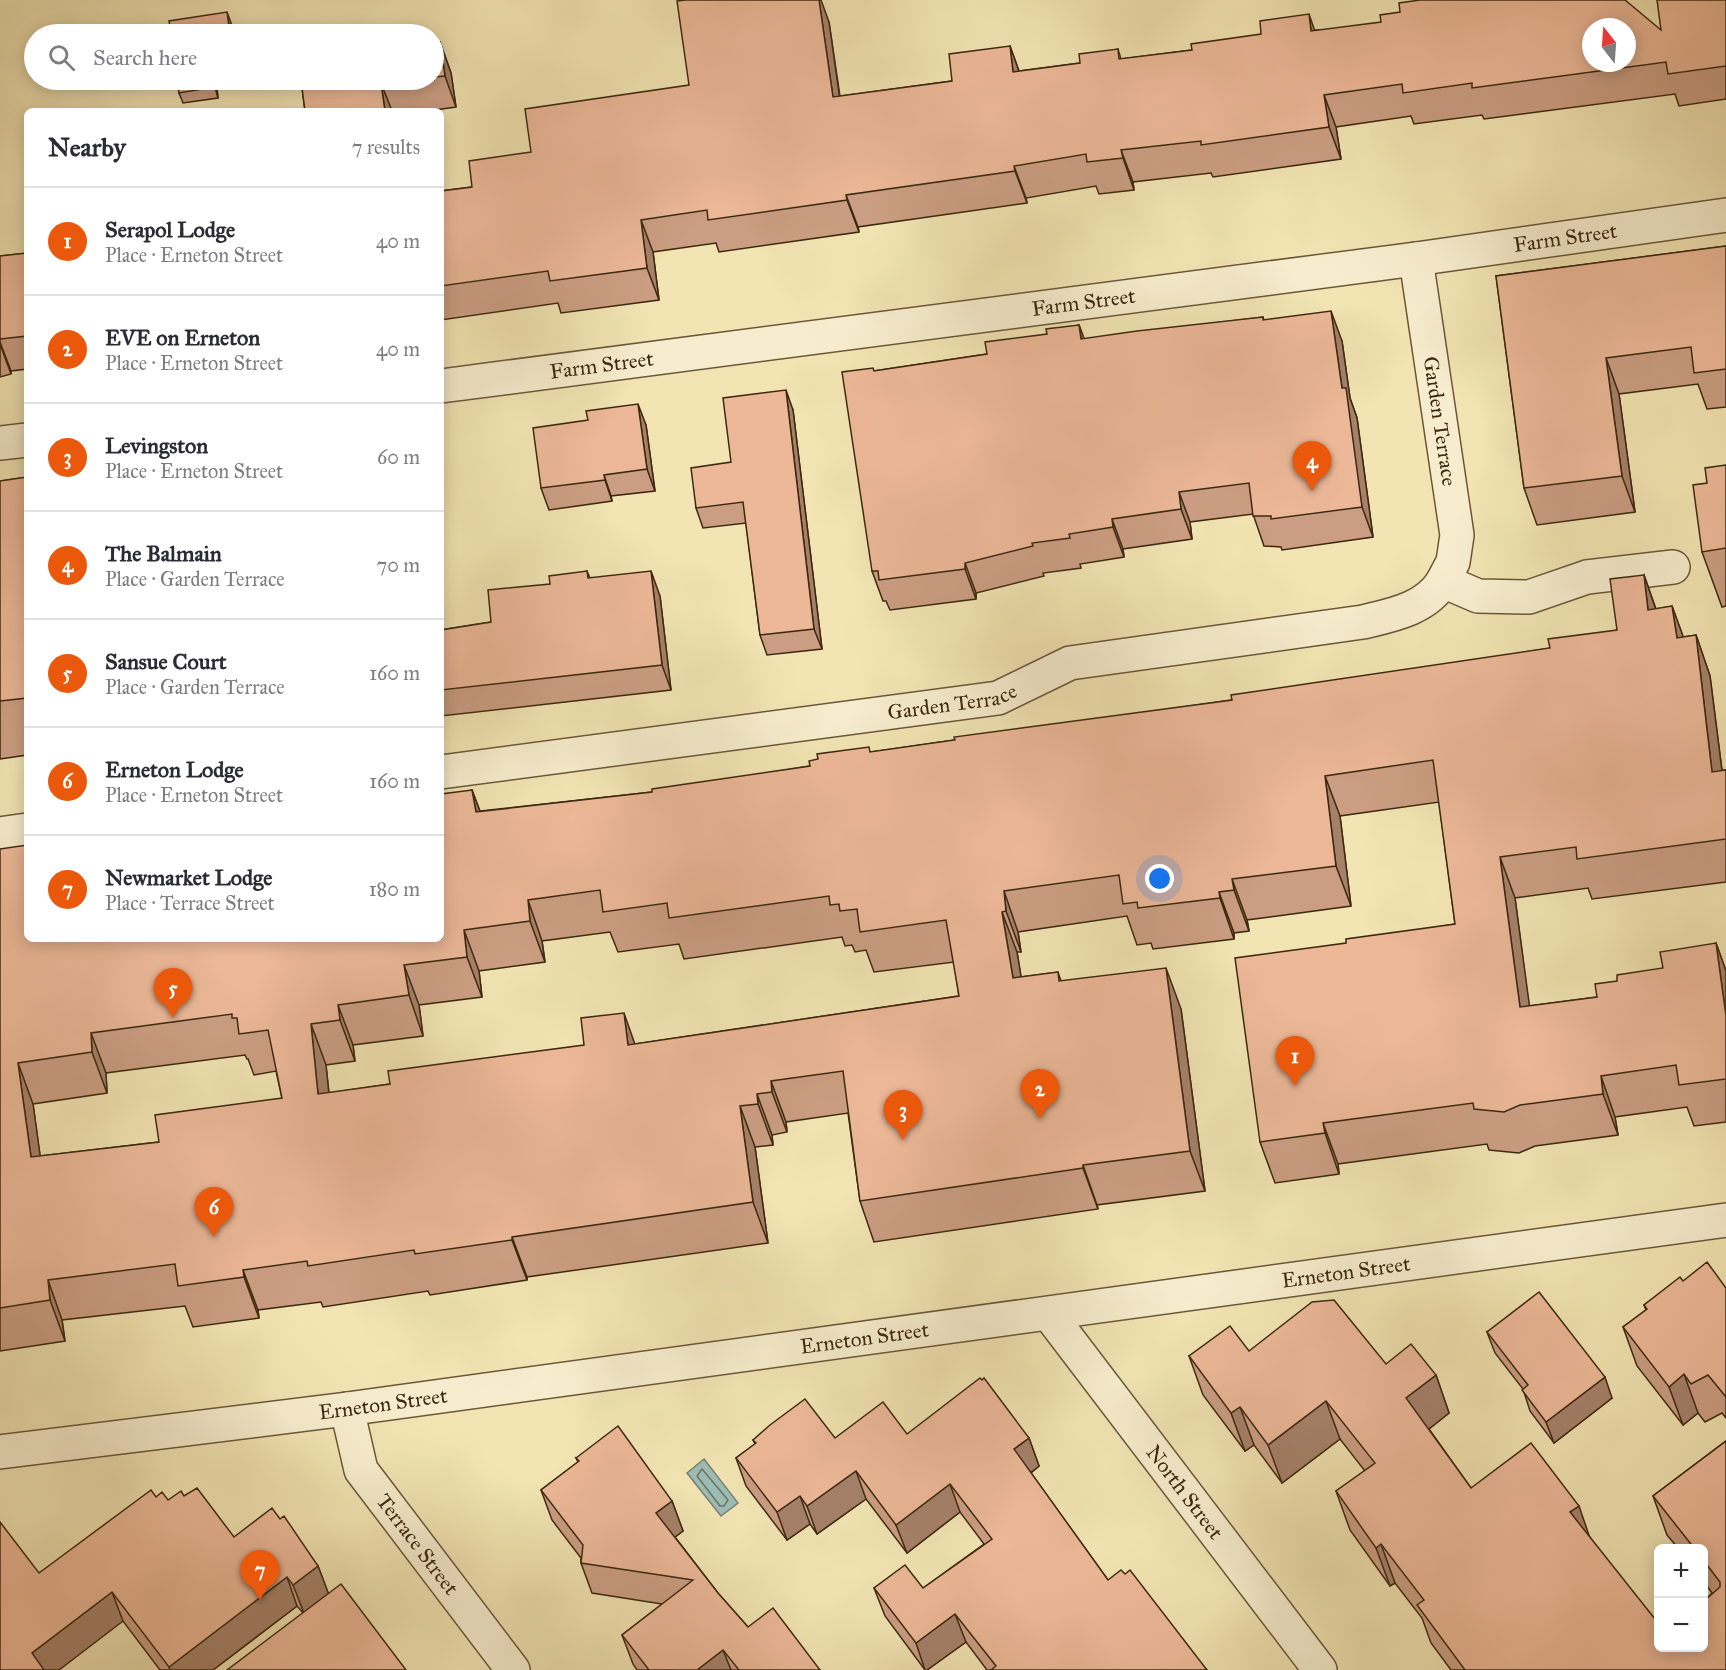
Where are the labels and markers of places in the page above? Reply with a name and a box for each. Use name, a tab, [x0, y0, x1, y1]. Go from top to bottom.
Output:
pin: 4	[1292, 442, 1332, 491]
pin: 5	[154, 968, 192, 1018]
pin: 1	[1276, 1036, 1314, 1086]
pin: 2	[1020, 1070, 1060, 1119]
pin: 3	[884, 1090, 922, 1140]
pin: 6	[194, 1188, 234, 1237]
pin: 7	[240, 1550, 280, 1600]

